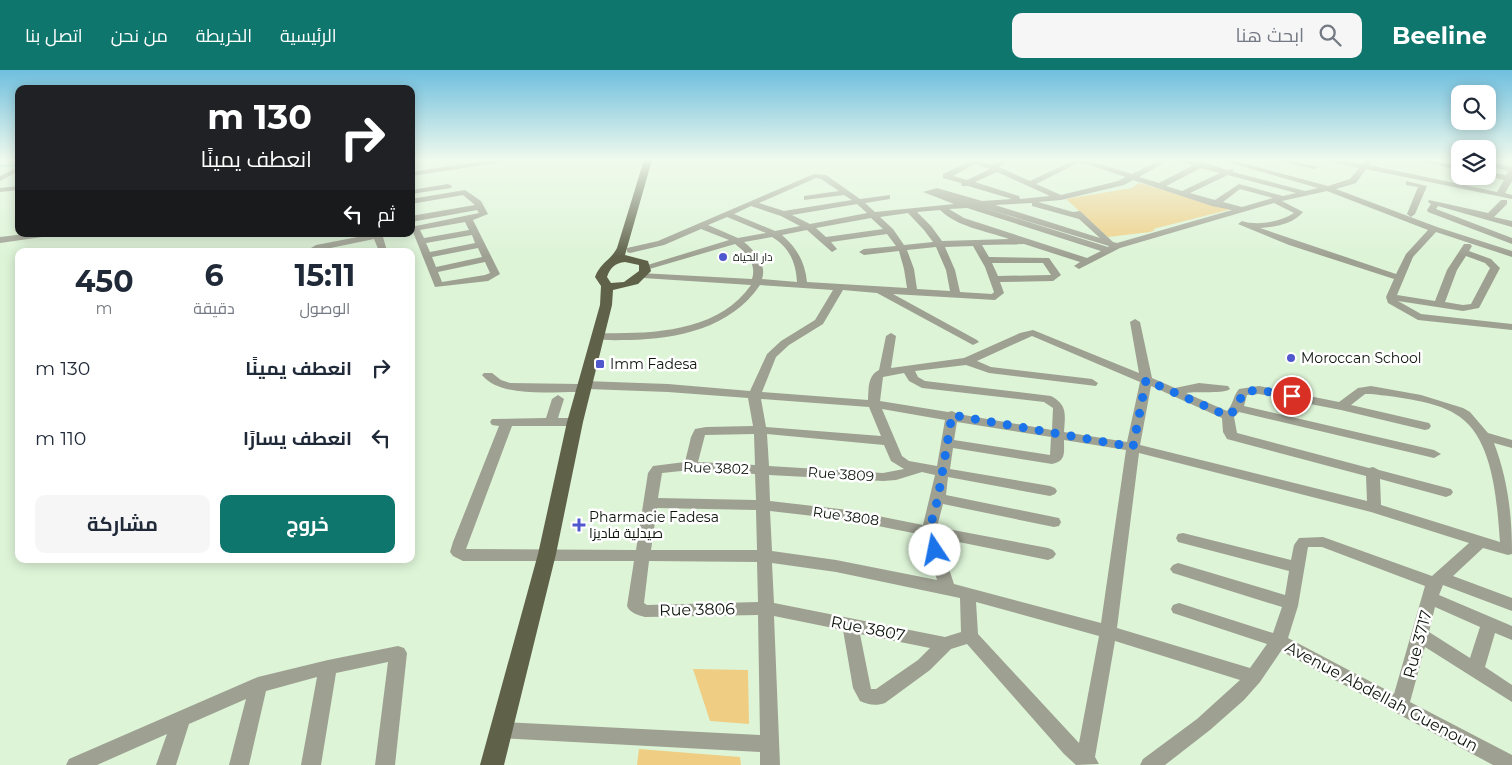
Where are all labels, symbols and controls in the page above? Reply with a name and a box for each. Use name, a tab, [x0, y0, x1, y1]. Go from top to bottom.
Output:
search box	[1012, 13, 1362, 58]
icon: search	[1316, 21, 1344, 49]
text: Beeline	[1392, 21, 1487, 50]
text: ابحث هنا	[1236, 24, 1304, 47]
text: اتصل بنا	[25, 25, 83, 47]
text: من نحن	[111, 25, 168, 47]
text: الخريطة	[196, 25, 252, 47]
text: الرئيسية	[280, 25, 336, 47]
map controls	[1451, 85, 1496, 185]
button: search	[1451, 85, 1496, 130]
text: 130 m	[207, 95, 312, 138]
icon: right	[330, 105, 395, 170]
button: layers	[1451, 140, 1496, 185]
text: انعطف يمينًا	[201, 146, 312, 173]
icon: left	[339, 200, 367, 228]
text: ثم	[377, 203, 395, 226]
place label: دار الحياة	[733, 250, 773, 264]
marker: دار الحياة	[717, 251, 729, 263]
text: 6	[204, 257, 224, 294]
text: 15:11	[294, 257, 355, 294]
text: 450	[75, 263, 134, 300]
text: m	[96, 299, 113, 318]
text: دقيقة	[193, 299, 235, 318]
text: الوصول	[299, 299, 350, 318]
place label: Moroccan School	[1301, 349, 1422, 367]
marker: Moroccan School	[1285, 352, 1297, 364]
icon: right	[367, 354, 395, 382]
place label: Imm Fadesa	[610, 355, 697, 373]
text: 130 m	[35, 357, 90, 380]
text: انعطف يمينًا	[245, 357, 352, 380]
marker: Imm Fadesa	[594, 358, 606, 370]
pin	[1271, 375, 1313, 417]
icon: arrive	[1278, 382, 1306, 410]
icon: left	[367, 424, 395, 452]
text: 110 m	[35, 427, 86, 450]
text: انعطف يسارًا	[243, 427, 352, 450]
street label: Rue 3802	[683, 458, 749, 478]
street label: Rue 3809	[807, 463, 875, 485]
button: مشاركة	[35, 495, 210, 553]
button: خروج	[220, 495, 395, 553]
street label: Rue 3808	[812, 502, 880, 530]
place label: Pharmacie Fadesa صيدلية فاديزا	[589, 508, 719, 542]
marker: Pharmacie Fadesa صيدلية فاديزا	[573, 519, 585, 531]
position arrow	[908, 523, 960, 575]
street label: Rue 3806	[659, 599, 735, 620]
street label: Rue 3717	[1399, 608, 1436, 680]
street label: Rue 3807	[829, 612, 907, 645]
street label: Avenue Abdellah Guenoun	[1282, 637, 1481, 755]

